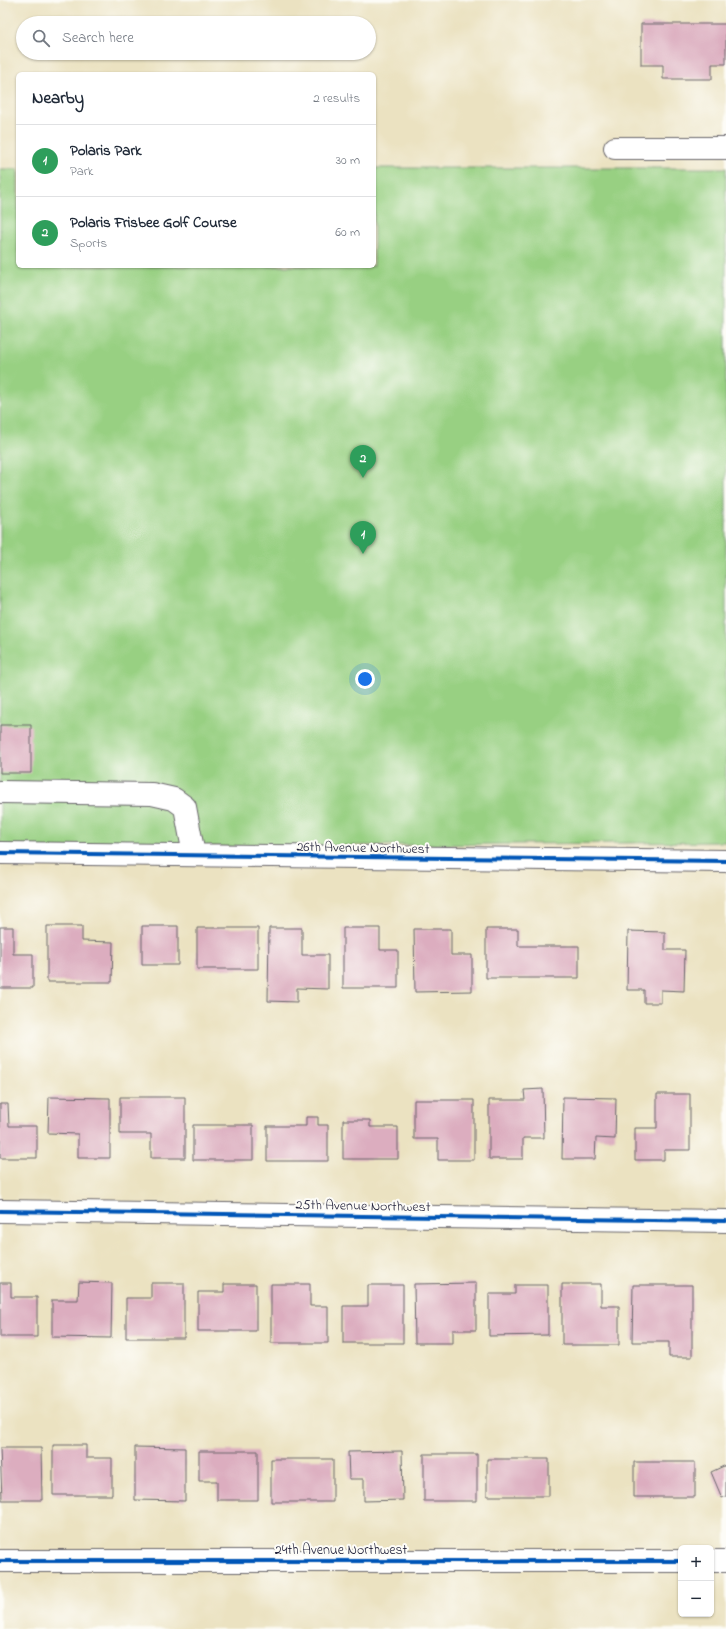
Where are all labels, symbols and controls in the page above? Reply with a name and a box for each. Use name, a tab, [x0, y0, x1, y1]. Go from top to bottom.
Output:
search box	[16, 16, 376, 60]
icon: search	[30, 27, 52, 49]
text: Search here	[62, 27, 134, 49]
text: Nearby	[32, 86, 84, 111]
text: 2 results	[313, 89, 360, 108]
text: Polaris Park	[70, 140, 142, 162]
text: 1	[43, 151, 47, 170]
text: 30 m	[336, 151, 360, 170]
text: Park	[70, 162, 94, 181]
text: Polaris Frisbee Golf Course	[70, 212, 237, 234]
text: 2	[42, 223, 48, 242]
text: 60 m	[335, 223, 360, 242]
text: Sports	[70, 234, 107, 253]
pin: 2	[350, 445, 376, 478]
pin: 1	[350, 521, 376, 554]
your location	[355, 669, 375, 689]
street label: 26th Avenue Northwest	[296, 837, 430, 860]
street label: 25th Avenue Northwest	[295, 1195, 431, 1218]
street label: 24th Avenue Northwest	[275, 1540, 408, 1561]
map controls	[678, 1545, 714, 1617]
button: +	[678, 1545, 714, 1581]
button: −	[678, 1581, 714, 1617]

